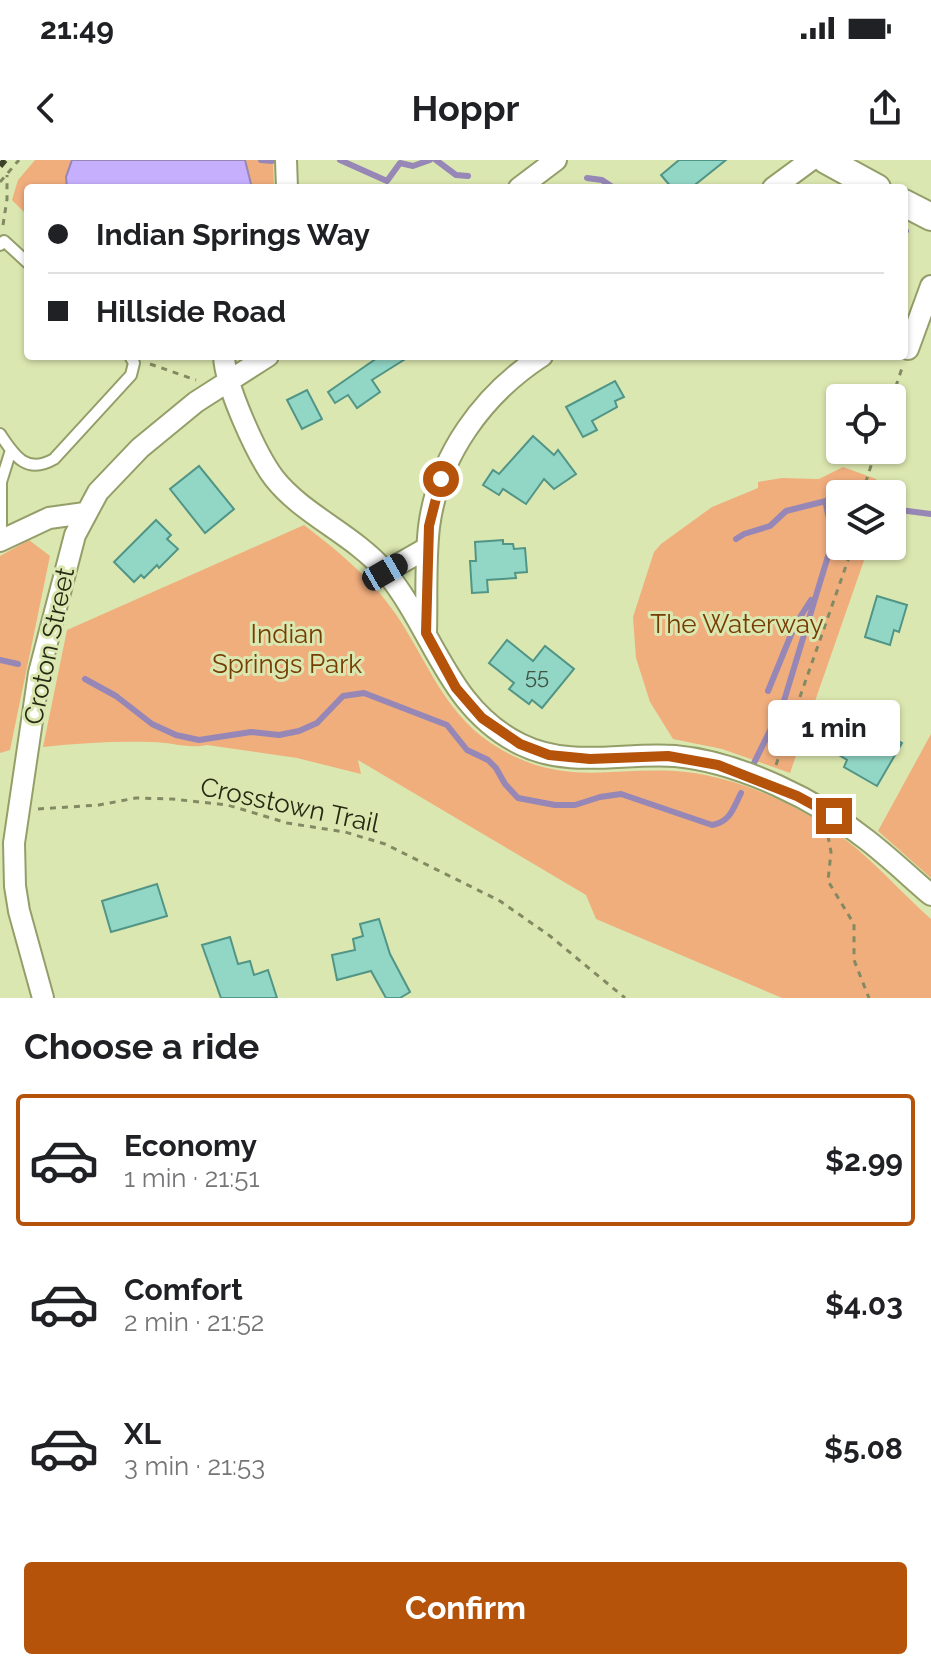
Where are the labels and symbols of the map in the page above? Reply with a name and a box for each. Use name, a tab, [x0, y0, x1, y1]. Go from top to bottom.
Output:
route start	[423, 461, 459, 497]
car	[358, 550, 412, 594]
street label: Croton Street	[18, 565, 80, 727]
park label: The Waterway	[650, 609, 824, 639]
park label: Indian Springs Park	[212, 619, 362, 679]
house number: 55	[525, 663, 549, 689]
callout: 1 min	[768, 700, 900, 756]
street label: Crosstown Trail	[198, 771, 383, 839]
route end	[816, 798, 852, 834]

